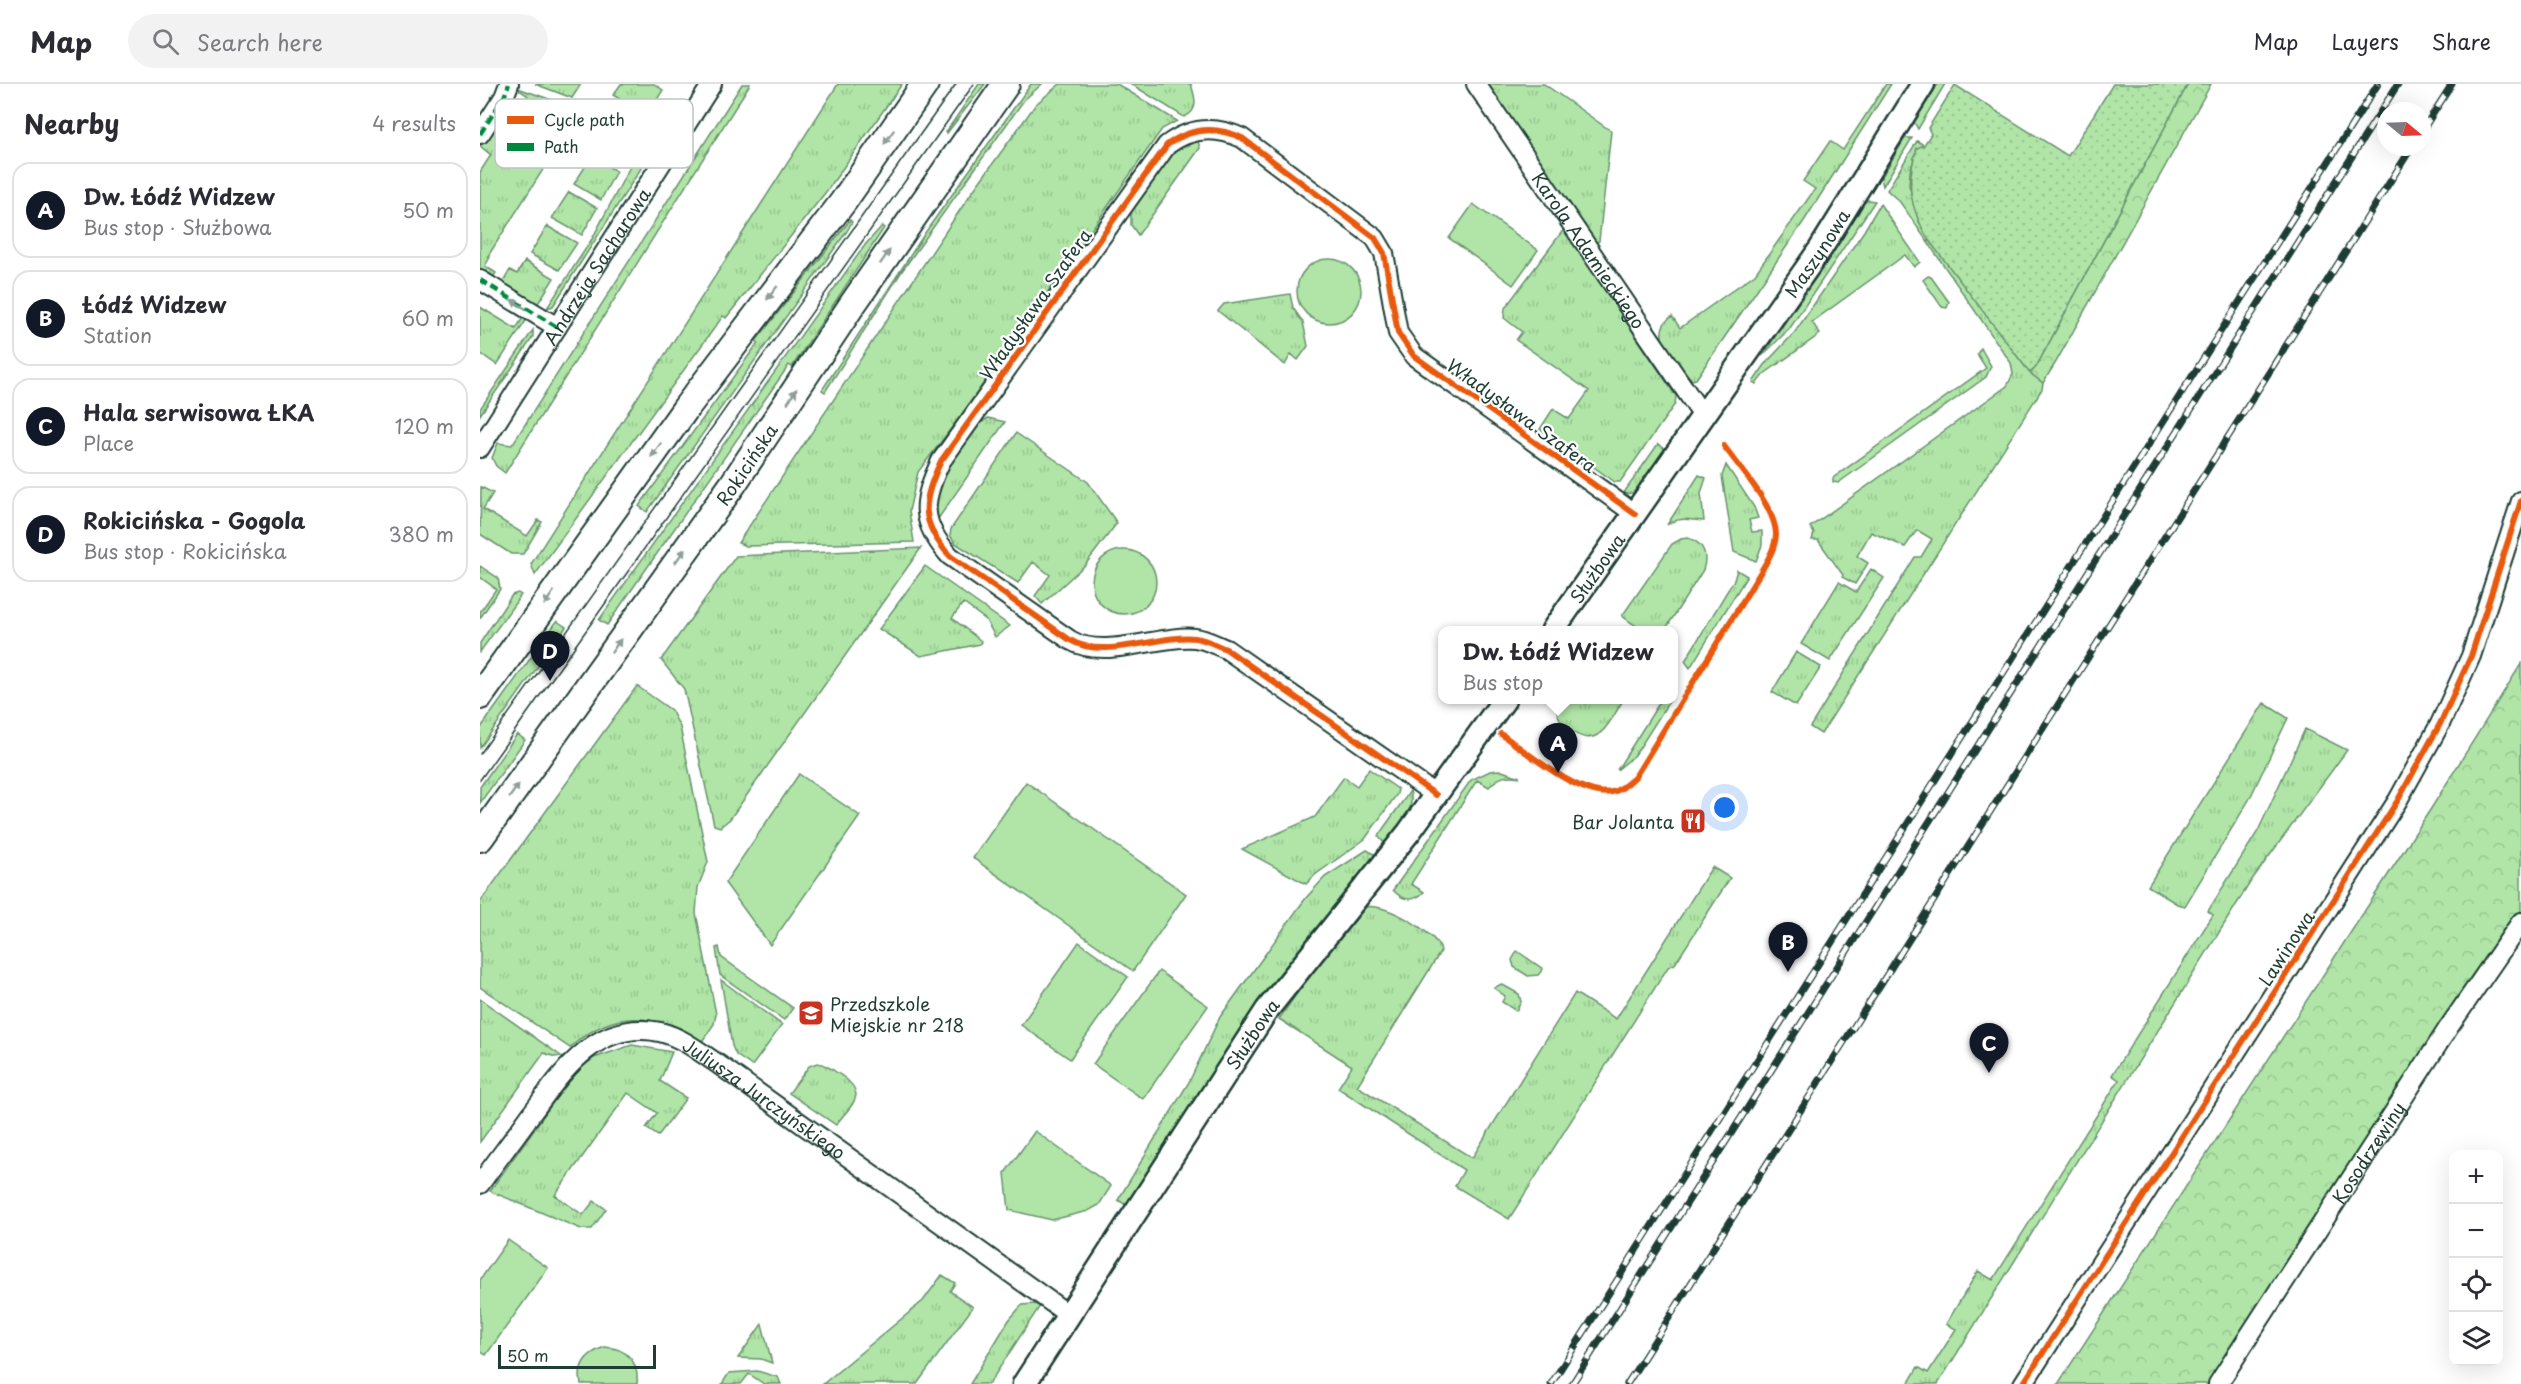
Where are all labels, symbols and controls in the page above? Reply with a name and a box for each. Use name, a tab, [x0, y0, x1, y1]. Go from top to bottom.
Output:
search box	[128, 14, 548, 68]
text: Map	[30, 20, 92, 63]
icon: search	[149, 25, 182, 58]
text: Search here	[197, 25, 323, 58]
text: Map	[2254, 25, 2298, 57]
text: Layers	[2331, 25, 2399, 57]
text: Share	[2432, 25, 2491, 57]
legend	[495, 99, 693, 168]
north arrow	[2377, 102, 2431, 156]
text: Nearby	[24, 104, 119, 143]
text: Cycle path	[544, 107, 625, 131]
text: 4 results	[372, 108, 456, 138]
one-way arrow	[884, 129, 895, 145]
text: Path	[544, 134, 579, 158]
street label: Karola Adamieckiego	[1526, 166, 1653, 334]
text: Dw. Łódź Widzew	[83, 179, 275, 212]
street label: Andrzeja Sacharowa	[536, 182, 656, 350]
text: A	[38, 195, 53, 225]
text: 50 m	[402, 195, 454, 225]
street label: Maszynowa	[1777, 203, 1856, 303]
text: Bus stop · Służbowa	[83, 212, 272, 242]
street label: Władysława Szafera	[973, 223, 1098, 385]
one-way arrow	[879, 249, 891, 265]
one-way arrow	[767, 286, 779, 301]
text: Łódź Widzew	[83, 287, 227, 320]
one-way arrow	[510, 298, 526, 309]
text: B	[39, 303, 52, 333]
text: 60 m	[402, 303, 454, 333]
text: Station	[83, 320, 152, 350]
street label: Władysława Szafera	[1442, 351, 1603, 479]
one-way arrow	[786, 388, 797, 404]
text: Hala serwisowa ŁKA	[83, 395, 314, 428]
text: C	[38, 411, 53, 441]
text: 120 m	[395, 411, 454, 441]
street label: Rokicińska	[709, 417, 784, 510]
text: Place	[83, 428, 134, 458]
one-way arrow	[650, 441, 662, 457]
text: Rokicińska - Gogola	[83, 503, 305, 536]
text: D	[38, 519, 53, 549]
text: 380 m	[388, 519, 454, 549]
street label: Służbowa	[1563, 526, 1631, 608]
text: Bus stop · Rokicińska	[83, 536, 286, 566]
one-way arrow	[674, 548, 686, 563]
one-way arrow	[543, 590, 555, 606]
popup	[1438, 626, 1678, 704]
pin: D	[530, 632, 570, 681]
text: Dw. Łódź Widzew	[1462, 634, 1654, 667]
one-way arrow	[610, 639, 622, 655]
text: Bus stop	[1462, 667, 1543, 697]
pin: A	[1538, 724, 1578, 773]
one-way arrow	[508, 783, 520, 799]
your location	[1710, 793, 1739, 822]
restaurant icon: Bar Jolanta	[1678, 806, 1708, 836]
place label: Bar Jolanta	[1572, 808, 1675, 835]
street label: Lawinowa	[2251, 904, 2321, 991]
pin: B	[1768, 922, 1808, 972]
place label: Przedszkole Miejskie nr 218	[830, 990, 964, 1038]
street label: Służbowa	[1219, 991, 1286, 1075]
school or university icon: Przedszkole Miejskie nr 218	[796, 998, 826, 1028]
pin: C	[1970, 1024, 2008, 1073]
street label: Juliusza Jurczyńskiego	[678, 1031, 852, 1165]
street label: Kosodrzewiny	[2325, 1096, 2411, 1209]
map controls	[2449, 1150, 2503, 1366]
button: +	[2449, 1150, 2503, 1204]
button: −	[2449, 1204, 2503, 1258]
button: locate	[2449, 1258, 2503, 1312]
button: layers	[2449, 1312, 2503, 1366]
scale bar	[498, 1342, 656, 1370]
text: 50 m	[507, 1343, 548, 1367]

